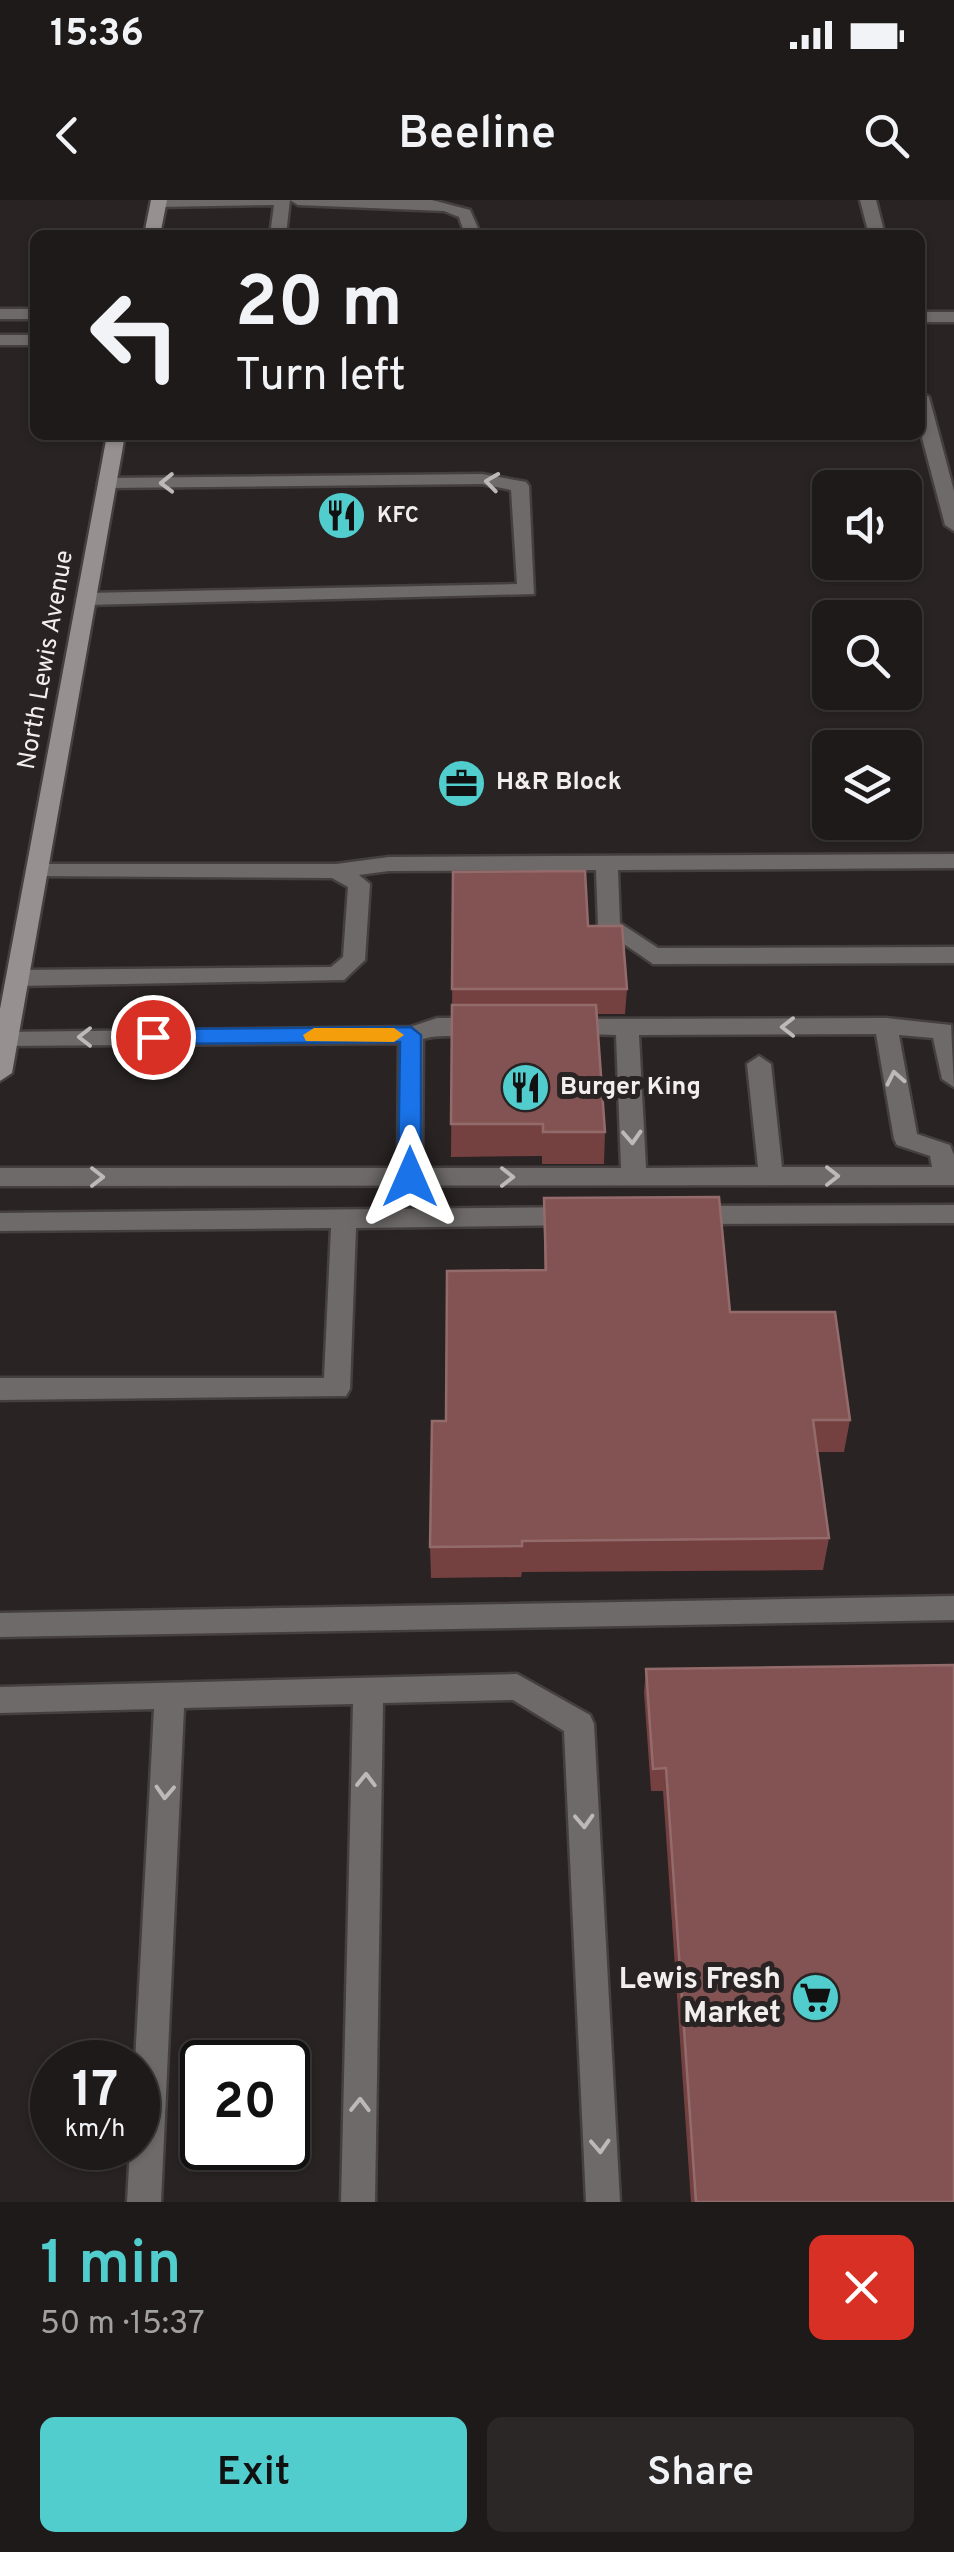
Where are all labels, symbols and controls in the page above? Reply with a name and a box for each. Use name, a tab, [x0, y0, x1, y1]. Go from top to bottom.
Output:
text: 15:36	[50, 11, 144, 60]
text: Beeline	[398, 107, 556, 164]
icon: back	[40, 108, 95, 163]
icon: search	[859, 108, 914, 163]
text: 20 m	[235, 262, 403, 351]
icon: left	[70, 270, 200, 400]
text: Turn left	[235, 349, 406, 406]
map controls	[812, 470, 922, 840]
button: sound	[812, 470, 922, 580]
one-way arrow	[158, 472, 174, 494]
one-way arrow	[483, 472, 500, 493]
restaurant icon: KFC	[316, 490, 368, 542]
place label: KFC	[377, 503, 419, 530]
street label: North Lewis Avenue	[12, 548, 82, 772]
button: search	[812, 600, 922, 710]
button: layers	[812, 730, 922, 840]
office icon: H&R Block	[435, 757, 487, 809]
place label: H&R Block	[496, 767, 622, 799]
pin	[111, 995, 196, 1080]
icon: arrive	[126, 1010, 181, 1065]
one-way arrow	[780, 1016, 796, 1037]
one-way arrow	[77, 1027, 93, 1048]
restaurant icon: Burger King	[499, 1062, 551, 1114]
one-way arrow	[885, 1070, 906, 1087]
place label: Burger King	[560, 1072, 701, 1104]
position arrow	[358, 1125, 462, 1229]
one-way arrow	[621, 1129, 642, 1145]
one-way arrow	[826, 1165, 841, 1187]
one-way arrow	[90, 1166, 106, 1188]
one-way arrow	[500, 1166, 516, 1188]
one-way arrow	[356, 1771, 377, 1787]
one-way arrow	[155, 1784, 176, 1800]
one-way arrow	[573, 1814, 594, 1830]
place label: Lewis Fresh Market	[619, 1962, 781, 2033]
supermarket icon: Lewis Fresh Market	[790, 1971, 842, 2023]
speed limit sign: 20	[180, 2040, 310, 2170]
text: 17	[72, 2061, 118, 2124]
one-way arrow	[350, 2096, 371, 2112]
text: km/h	[65, 2114, 125, 2146]
one-way arrow	[589, 2138, 610, 2154]
text: 1 min	[40, 2229, 181, 2305]
button: close	[809, 2235, 914, 2340]
text: 50 m · 15:37	[40, 2305, 205, 2345]
button: Exit	[40, 2417, 467, 2532]
button: Share	[487, 2417, 914, 2532]

